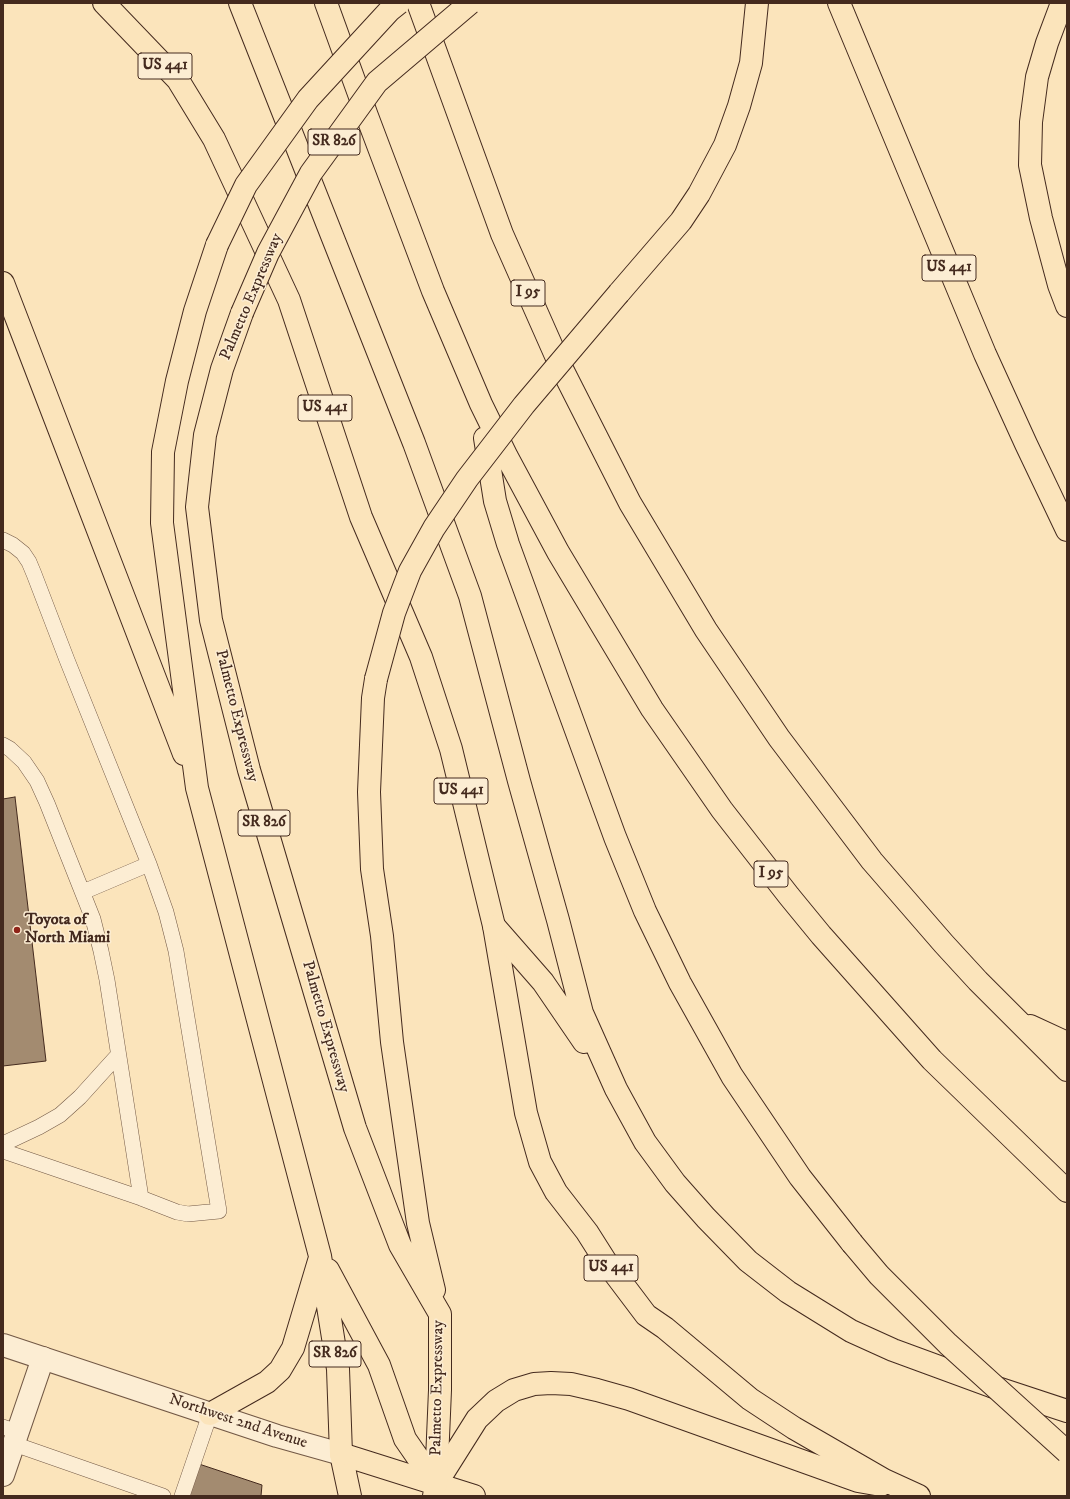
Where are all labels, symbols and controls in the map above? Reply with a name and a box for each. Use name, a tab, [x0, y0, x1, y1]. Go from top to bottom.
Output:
road number: US 441	[138, 53, 192, 79]
road number: SR 826	[308, 129, 360, 155]
street label: Palmetto Expressway	[217, 231, 287, 363]
road number: US 441	[922, 255, 976, 281]
road number: I 95	[511, 280, 545, 306]
road number: US 441	[298, 395, 352, 421]
street label: Palmetto Expressway	[210, 648, 262, 784]
road number: US 441	[434, 778, 488, 804]
road number: SR 826	[238, 810, 290, 836]
road number: I 95	[754, 861, 788, 887]
place label: Toyota of North Miami	[25, 911, 110, 949]
marker: Toyota of North Miami	[12, 925, 22, 935]
street label: Palmetto Expressway	[297, 959, 353, 1095]
road number: US 441	[584, 1255, 638, 1281]
street label: Palmetto Expressway	[427, 1320, 449, 1456]
road number: SR 826	[309, 1341, 361, 1367]
street label: Northwest 2nd Avenue	[166, 1391, 310, 1453]

